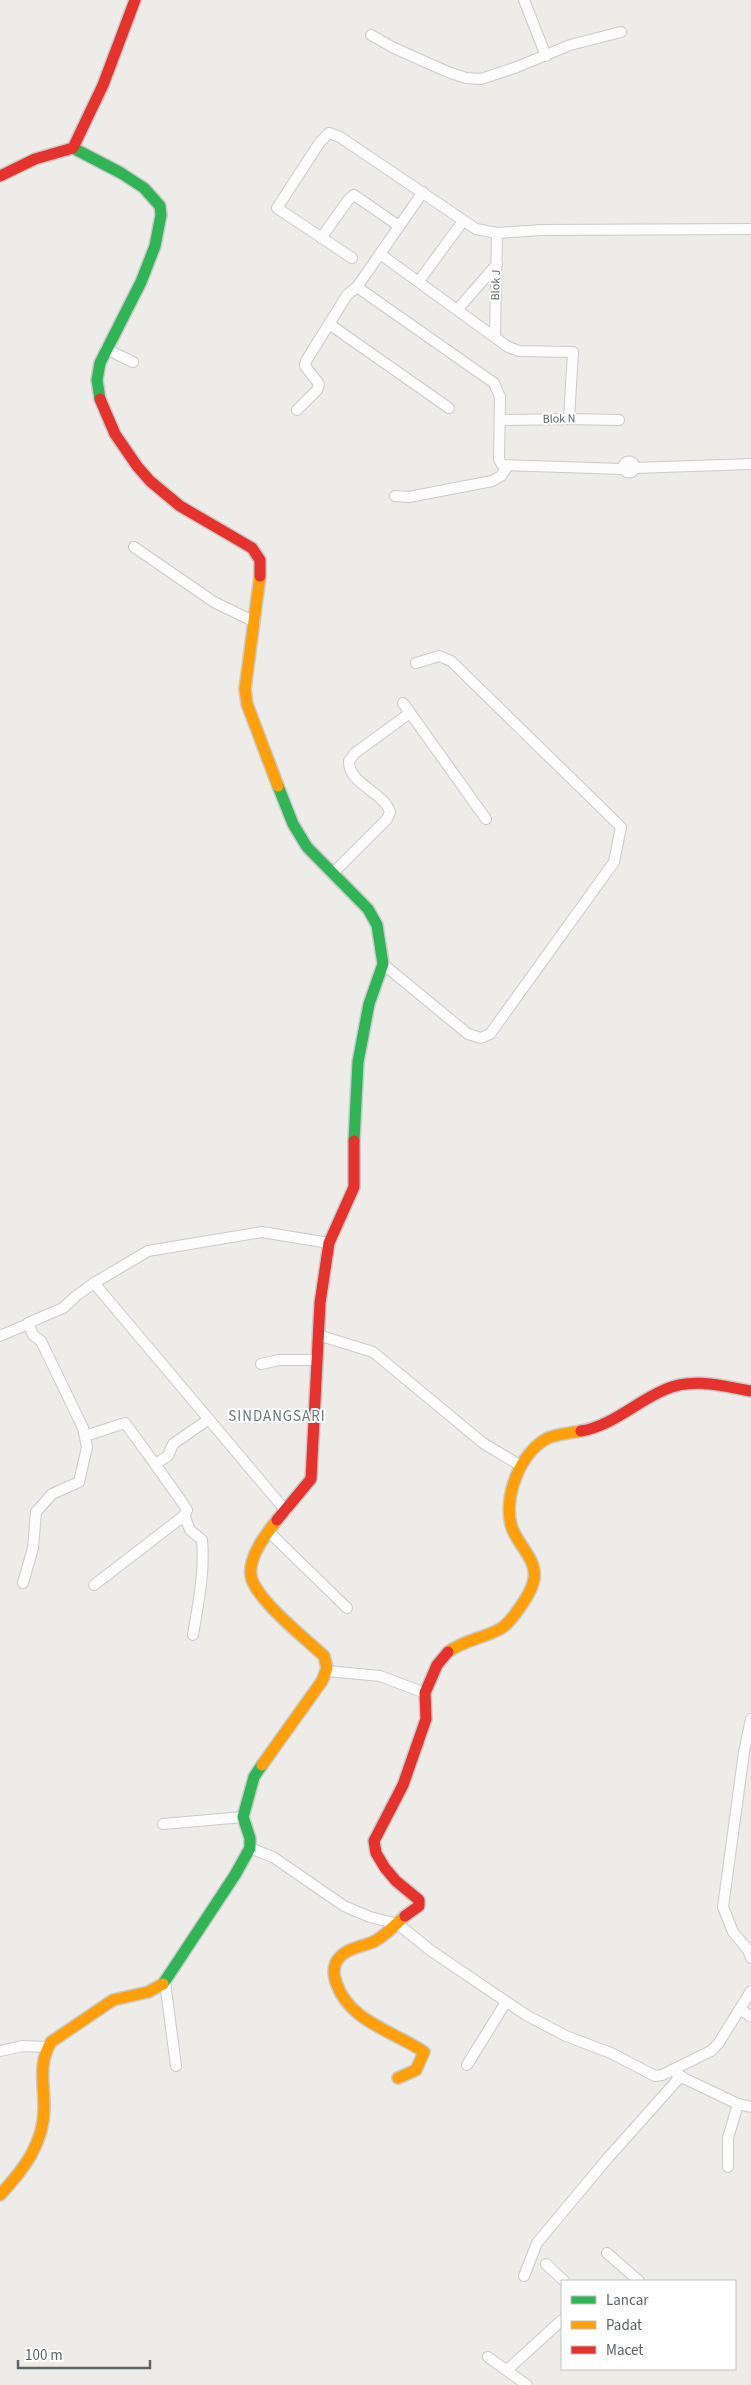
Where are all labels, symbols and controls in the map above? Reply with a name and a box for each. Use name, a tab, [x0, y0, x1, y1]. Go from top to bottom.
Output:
street label: Blok J	[487, 269, 505, 301]
street label: Blok N	[542, 410, 576, 428]
district label: SINDANGSARI	[228, 1406, 326, 1427]
legend	[561, 2280, 736, 2370]
text: Lancar	[606, 2290, 649, 2311]
text: Padat	[606, 2315, 642, 2336]
scale bar	[18, 2338, 150, 2370]
text: Macet	[606, 2340, 643, 2361]
text: 100 m	[25, 2345, 63, 2366]

